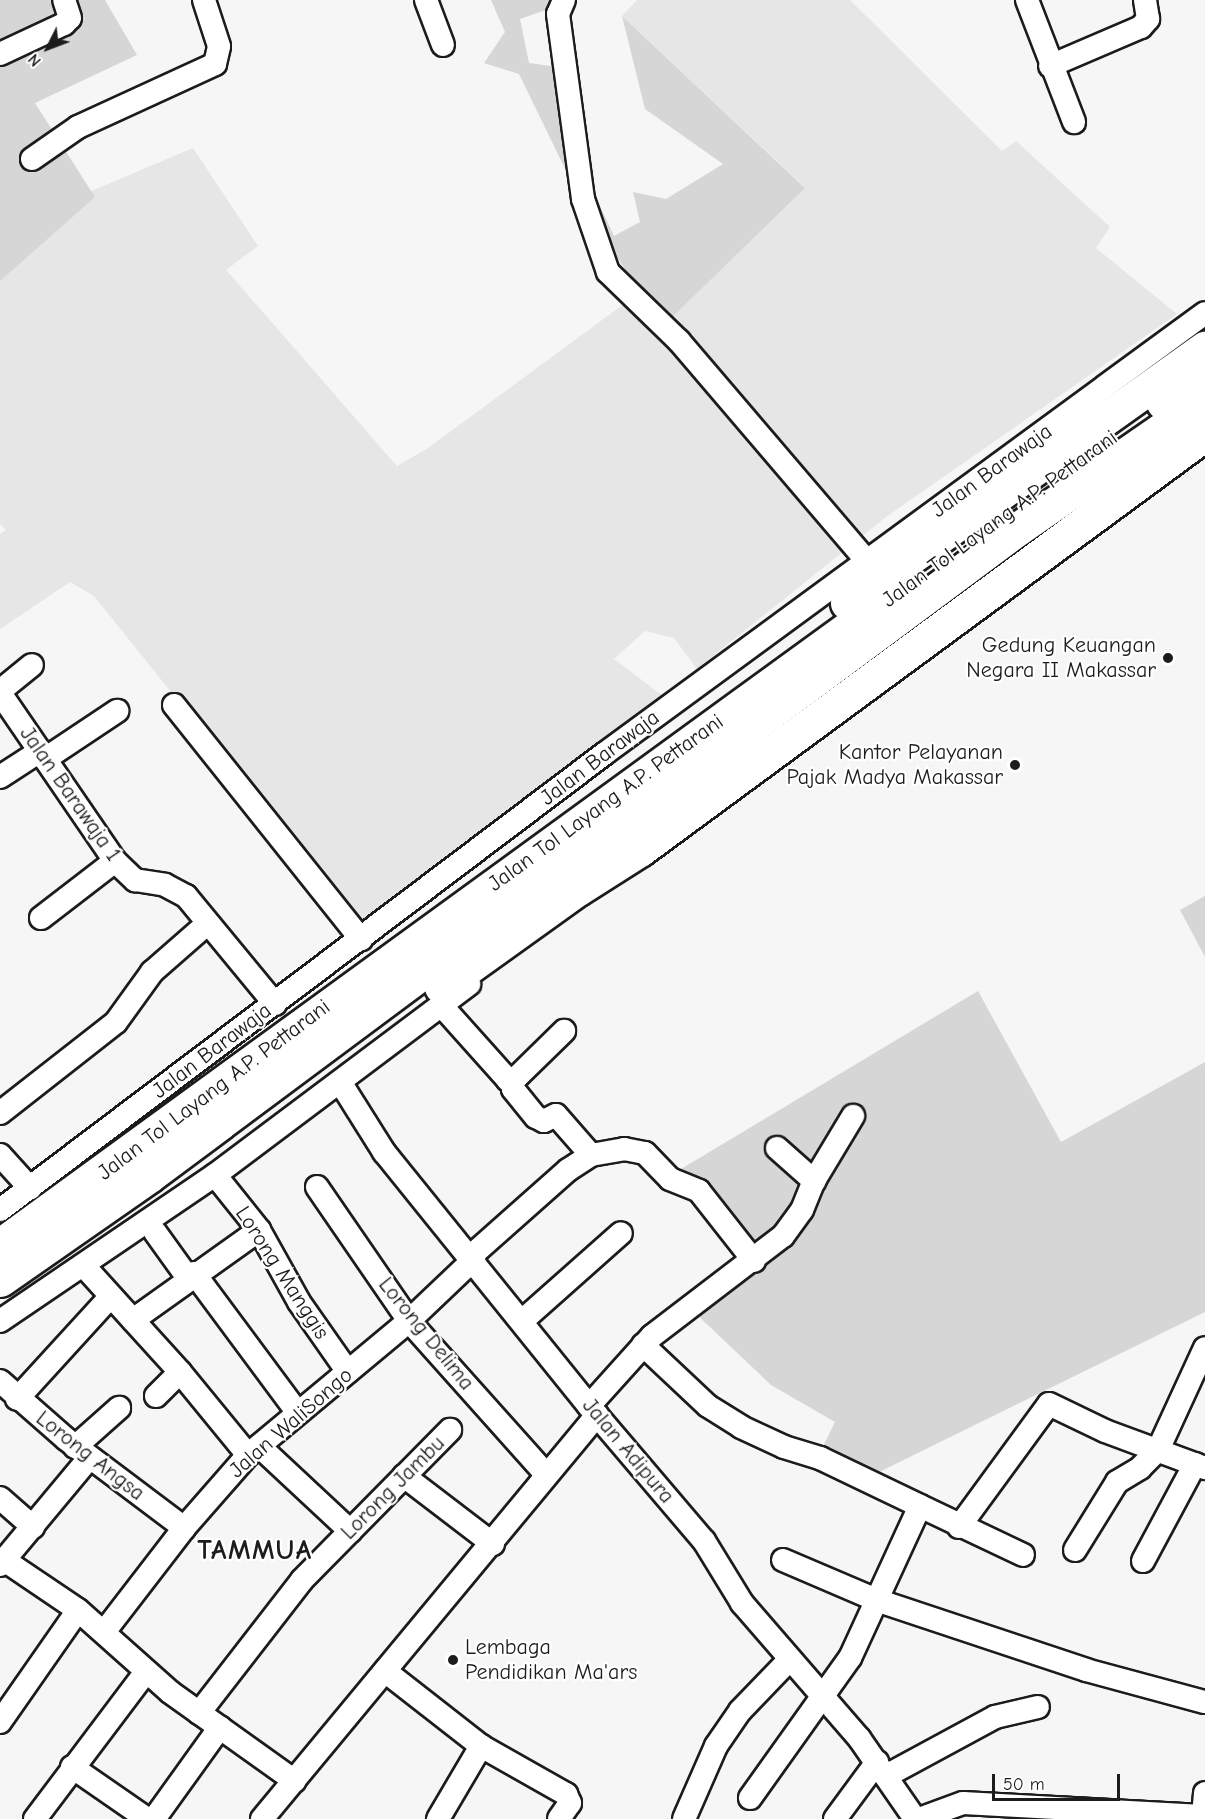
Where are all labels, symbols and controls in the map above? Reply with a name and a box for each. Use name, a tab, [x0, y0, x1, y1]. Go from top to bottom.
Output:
north arrow	[18, 18, 78, 78]
text: N	[24, 50, 45, 70]
street label: Jalan Barawaja	[927, 418, 1057, 524]
street label: Jalan Tol Layang A.P. Pettarani	[877, 425, 1123, 613]
place label: Gedung Keuangan Negara II Makassar	[966, 632, 1156, 684]
marker: Gedung Keuangan Negara II Makassar	[1161, 651, 1175, 665]
street label: Jalan Barawaja	[535, 705, 665, 811]
street label: Jalan Tol Layang A.P. Pettarani	[483, 709, 729, 897]
street label: Jalan Barawaja 1	[14, 722, 126, 866]
place label: Kantor Pelayanan Pajak Madya Makassar	[786, 739, 1003, 790]
marker: Kantor Pelayanan Pajak Madya Makassar	[1008, 758, 1022, 772]
street label: Jalan Tol Layang A.P. Pettarani	[92, 994, 336, 1186]
street label: Jalan Barawaja	[147, 998, 277, 1104]
street label: Lorong Manggis	[229, 1202, 335, 1344]
street label: Lorong Delima	[372, 1272, 480, 1396]
street label: Jalan WaliSongo	[224, 1362, 358, 1484]
street label: Jalan Adipura	[576, 1393, 680, 1509]
street label: Lorong Angsa	[30, 1405, 150, 1507]
street label: Lorong Jambu	[336, 1431, 450, 1545]
district label: TAMMUA	[197, 1533, 313, 1567]
place label: Lembaga Pendidikan Ma'ars	[465, 1634, 637, 1686]
marker: Lembaga Pendidikan Ma'ars	[446, 1653, 460, 1667]
scale bar	[995, 1762, 1122, 1800]
text: 50 m	[1003, 1774, 1045, 1795]

